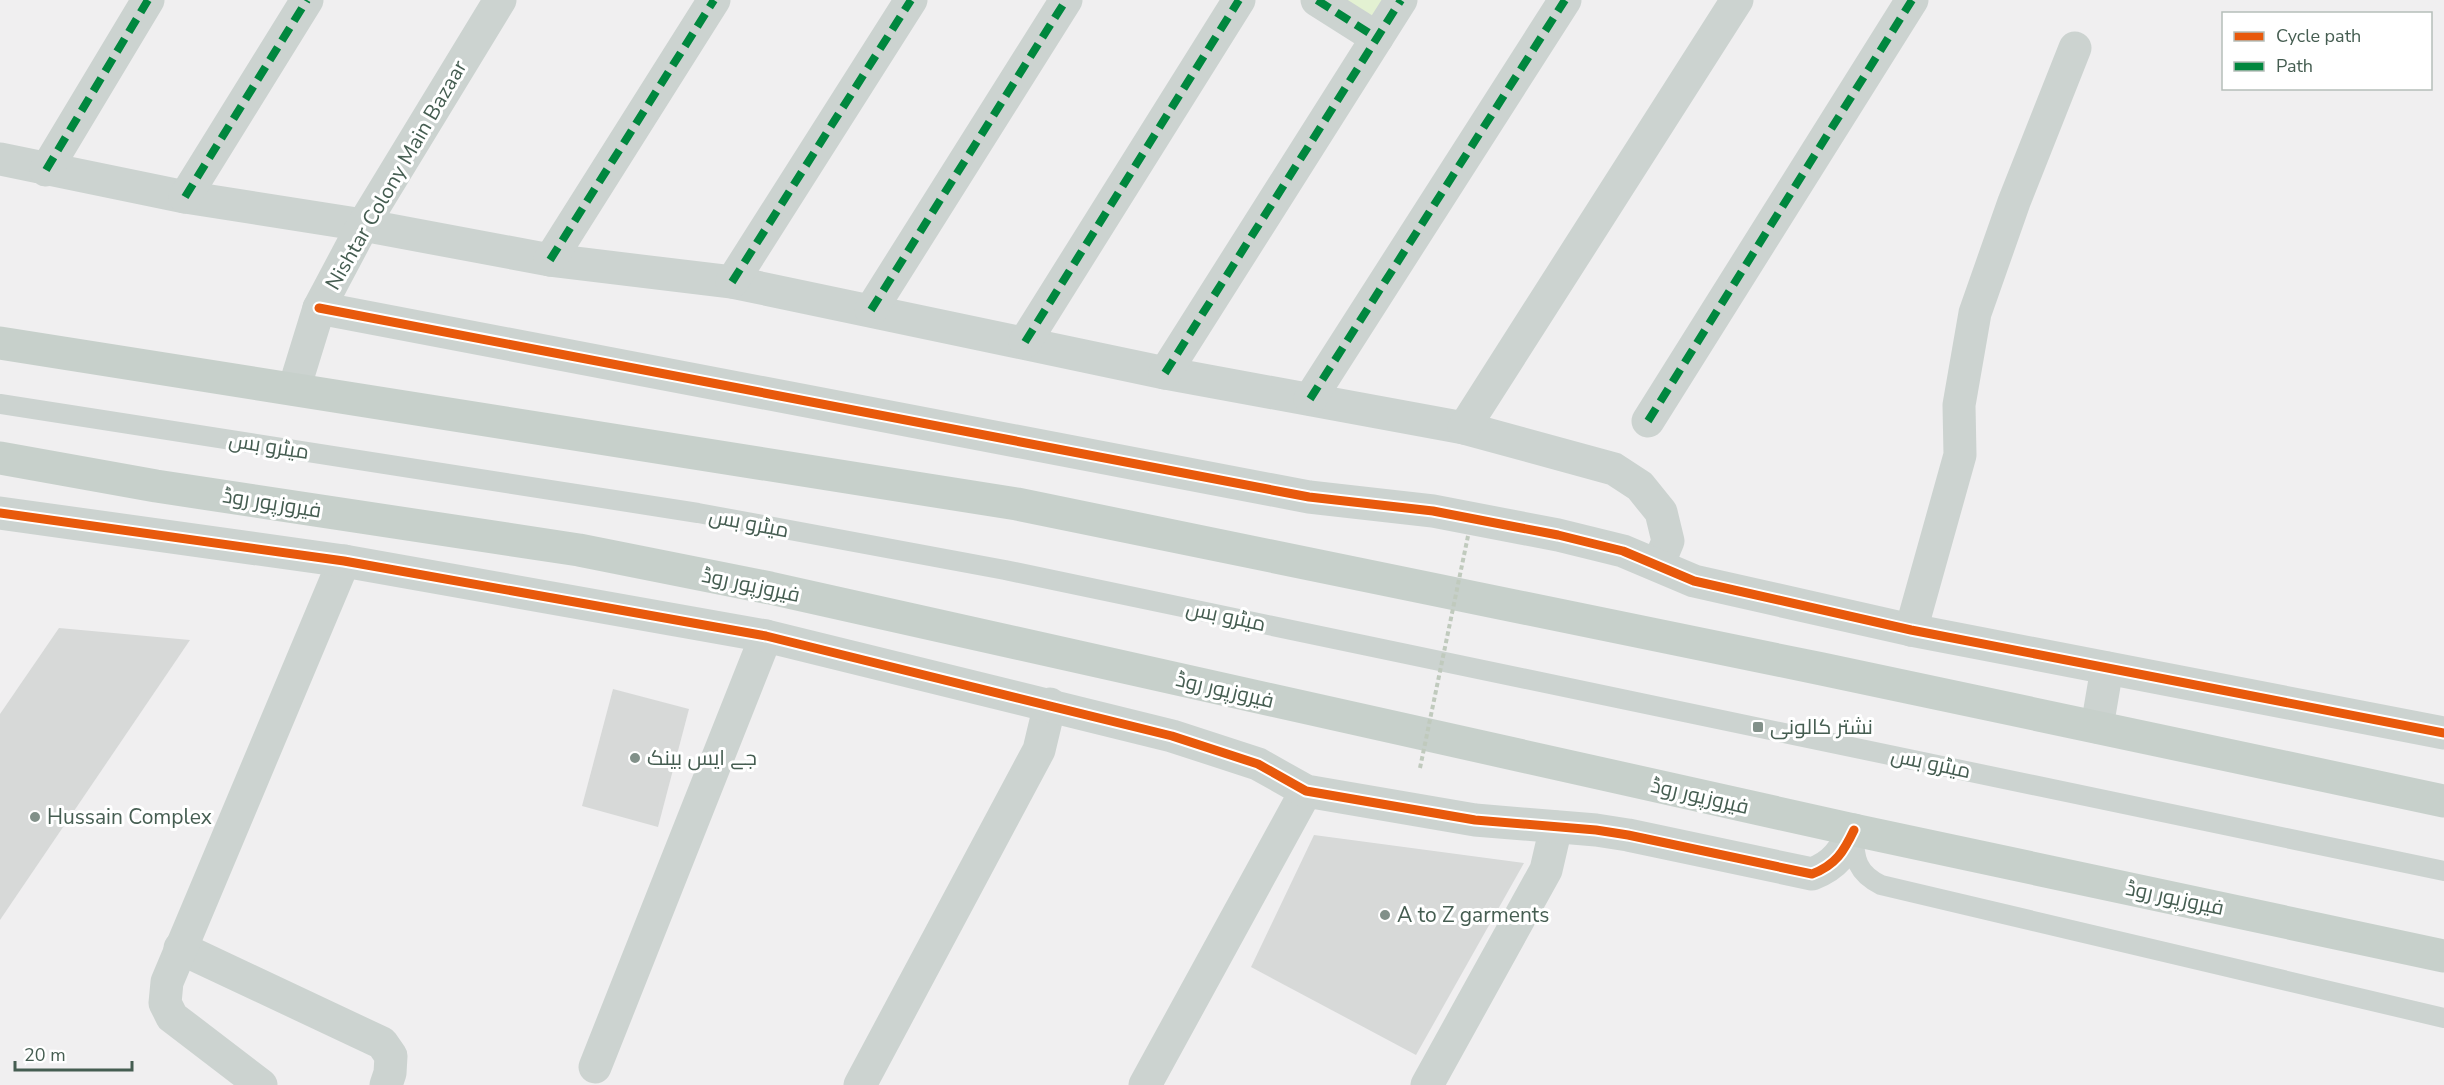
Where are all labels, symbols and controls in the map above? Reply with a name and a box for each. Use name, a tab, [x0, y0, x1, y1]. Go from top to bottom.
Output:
legend	[2222, 12, 2432, 90]
text: Cycle path	[2276, 24, 2361, 48]
text: Path	[2276, 54, 2313, 78]
street label: Nishtar Colony Main Bazaar	[319, 55, 474, 295]
street label: میٹرو بس	[227, 426, 311, 466]
street label: فیروزپور روڈ	[221, 481, 323, 525]
street label: میٹرو بس	[707, 502, 791, 544]
street label: فیروزپور روڈ	[699, 561, 803, 609]
street label: میٹرو بس	[1184, 594, 1268, 638]
street label: فیروزپور روڈ	[1173, 665, 1277, 715]
place label: نشتر کالونی	[1770, 713, 1873, 741]
marker: نشتر کالونی	[1751, 720, 1765, 734]
street label: میٹرو بس	[1889, 741, 1973, 785]
place label: جے ایس بینک	[647, 744, 757, 772]
marker: جے ایس بینک	[628, 751, 642, 765]
street label: فیروزپور روڈ	[1648, 771, 1752, 821]
place label: Hussain Complex	[47, 803, 212, 831]
marker: Hussain Complex	[28, 810, 42, 824]
street label: فیروزپور روڈ	[2123, 874, 2227, 922]
place label: A to Z garments	[1397, 901, 1549, 929]
marker: A to Z garments	[1378, 908, 1392, 922]
scale bar	[15, 1034, 132, 1072]
text: 20 m	[24, 1043, 66, 1067]

